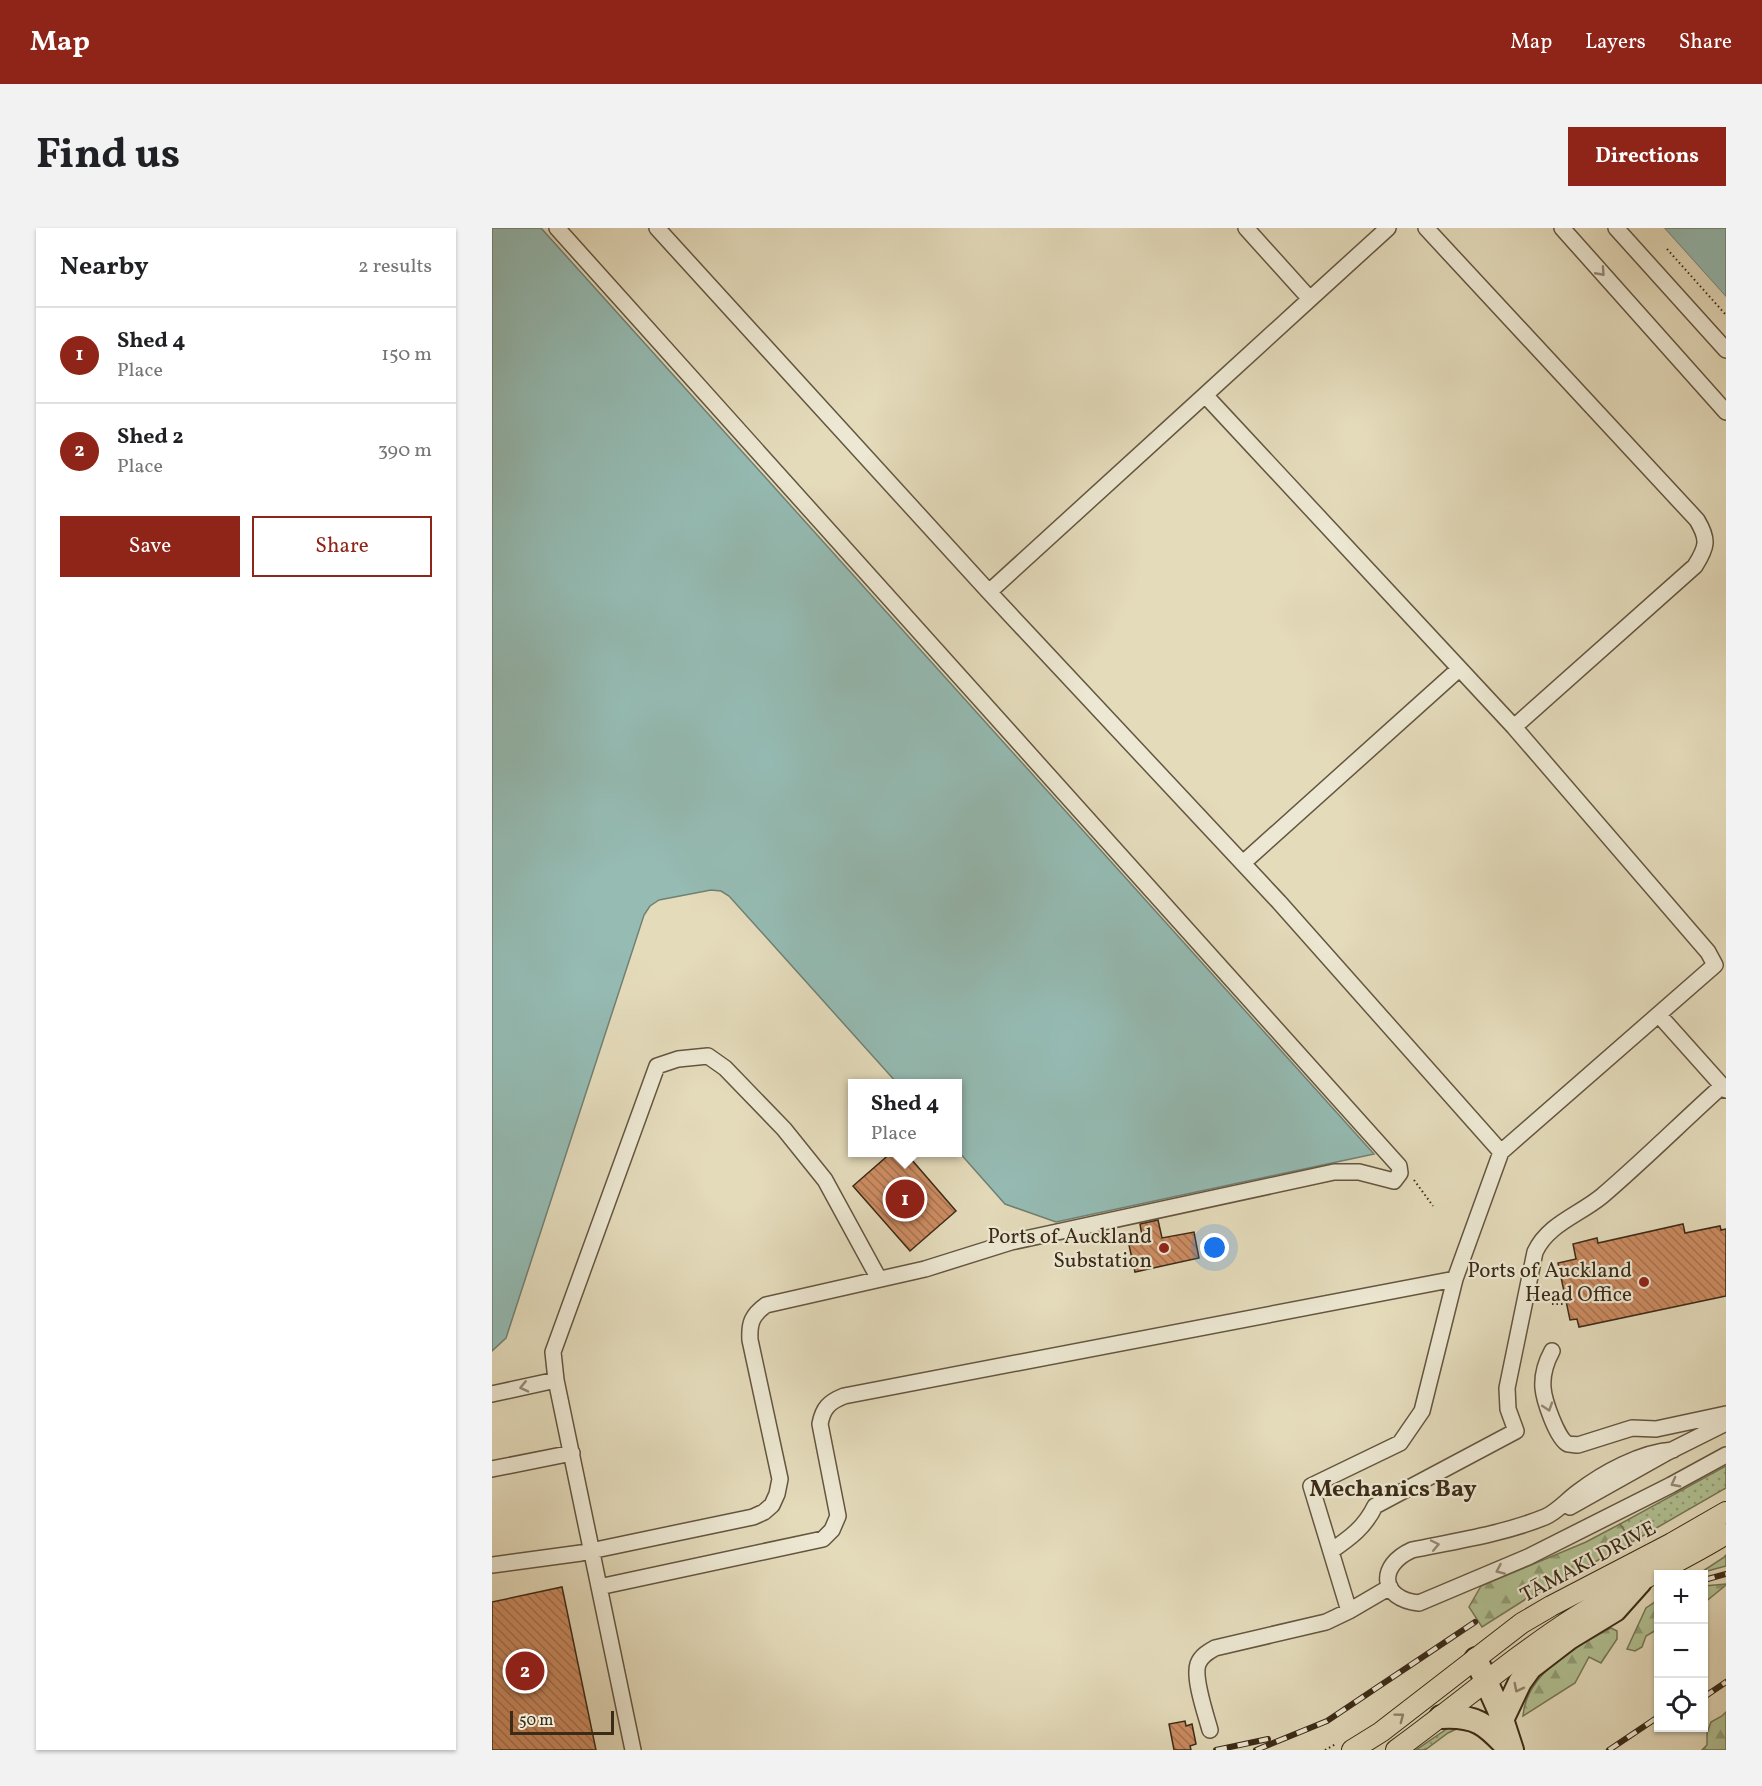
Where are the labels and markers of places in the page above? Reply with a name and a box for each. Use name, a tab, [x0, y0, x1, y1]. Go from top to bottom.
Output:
pin: 1	[886, 1176, 924, 1222]
place label: Ports of Auckland Substation	[987, 1223, 1152, 1276]
marker: Ports of Auckland Substation	[1157, 1241, 1171, 1255]
place label: Ports of Auckland Head Office	[1467, 1257, 1632, 1310]
marker: Ports of Auckland Head Office	[1637, 1275, 1651, 1289]
pin: 2	[506, 1648, 544, 1694]

